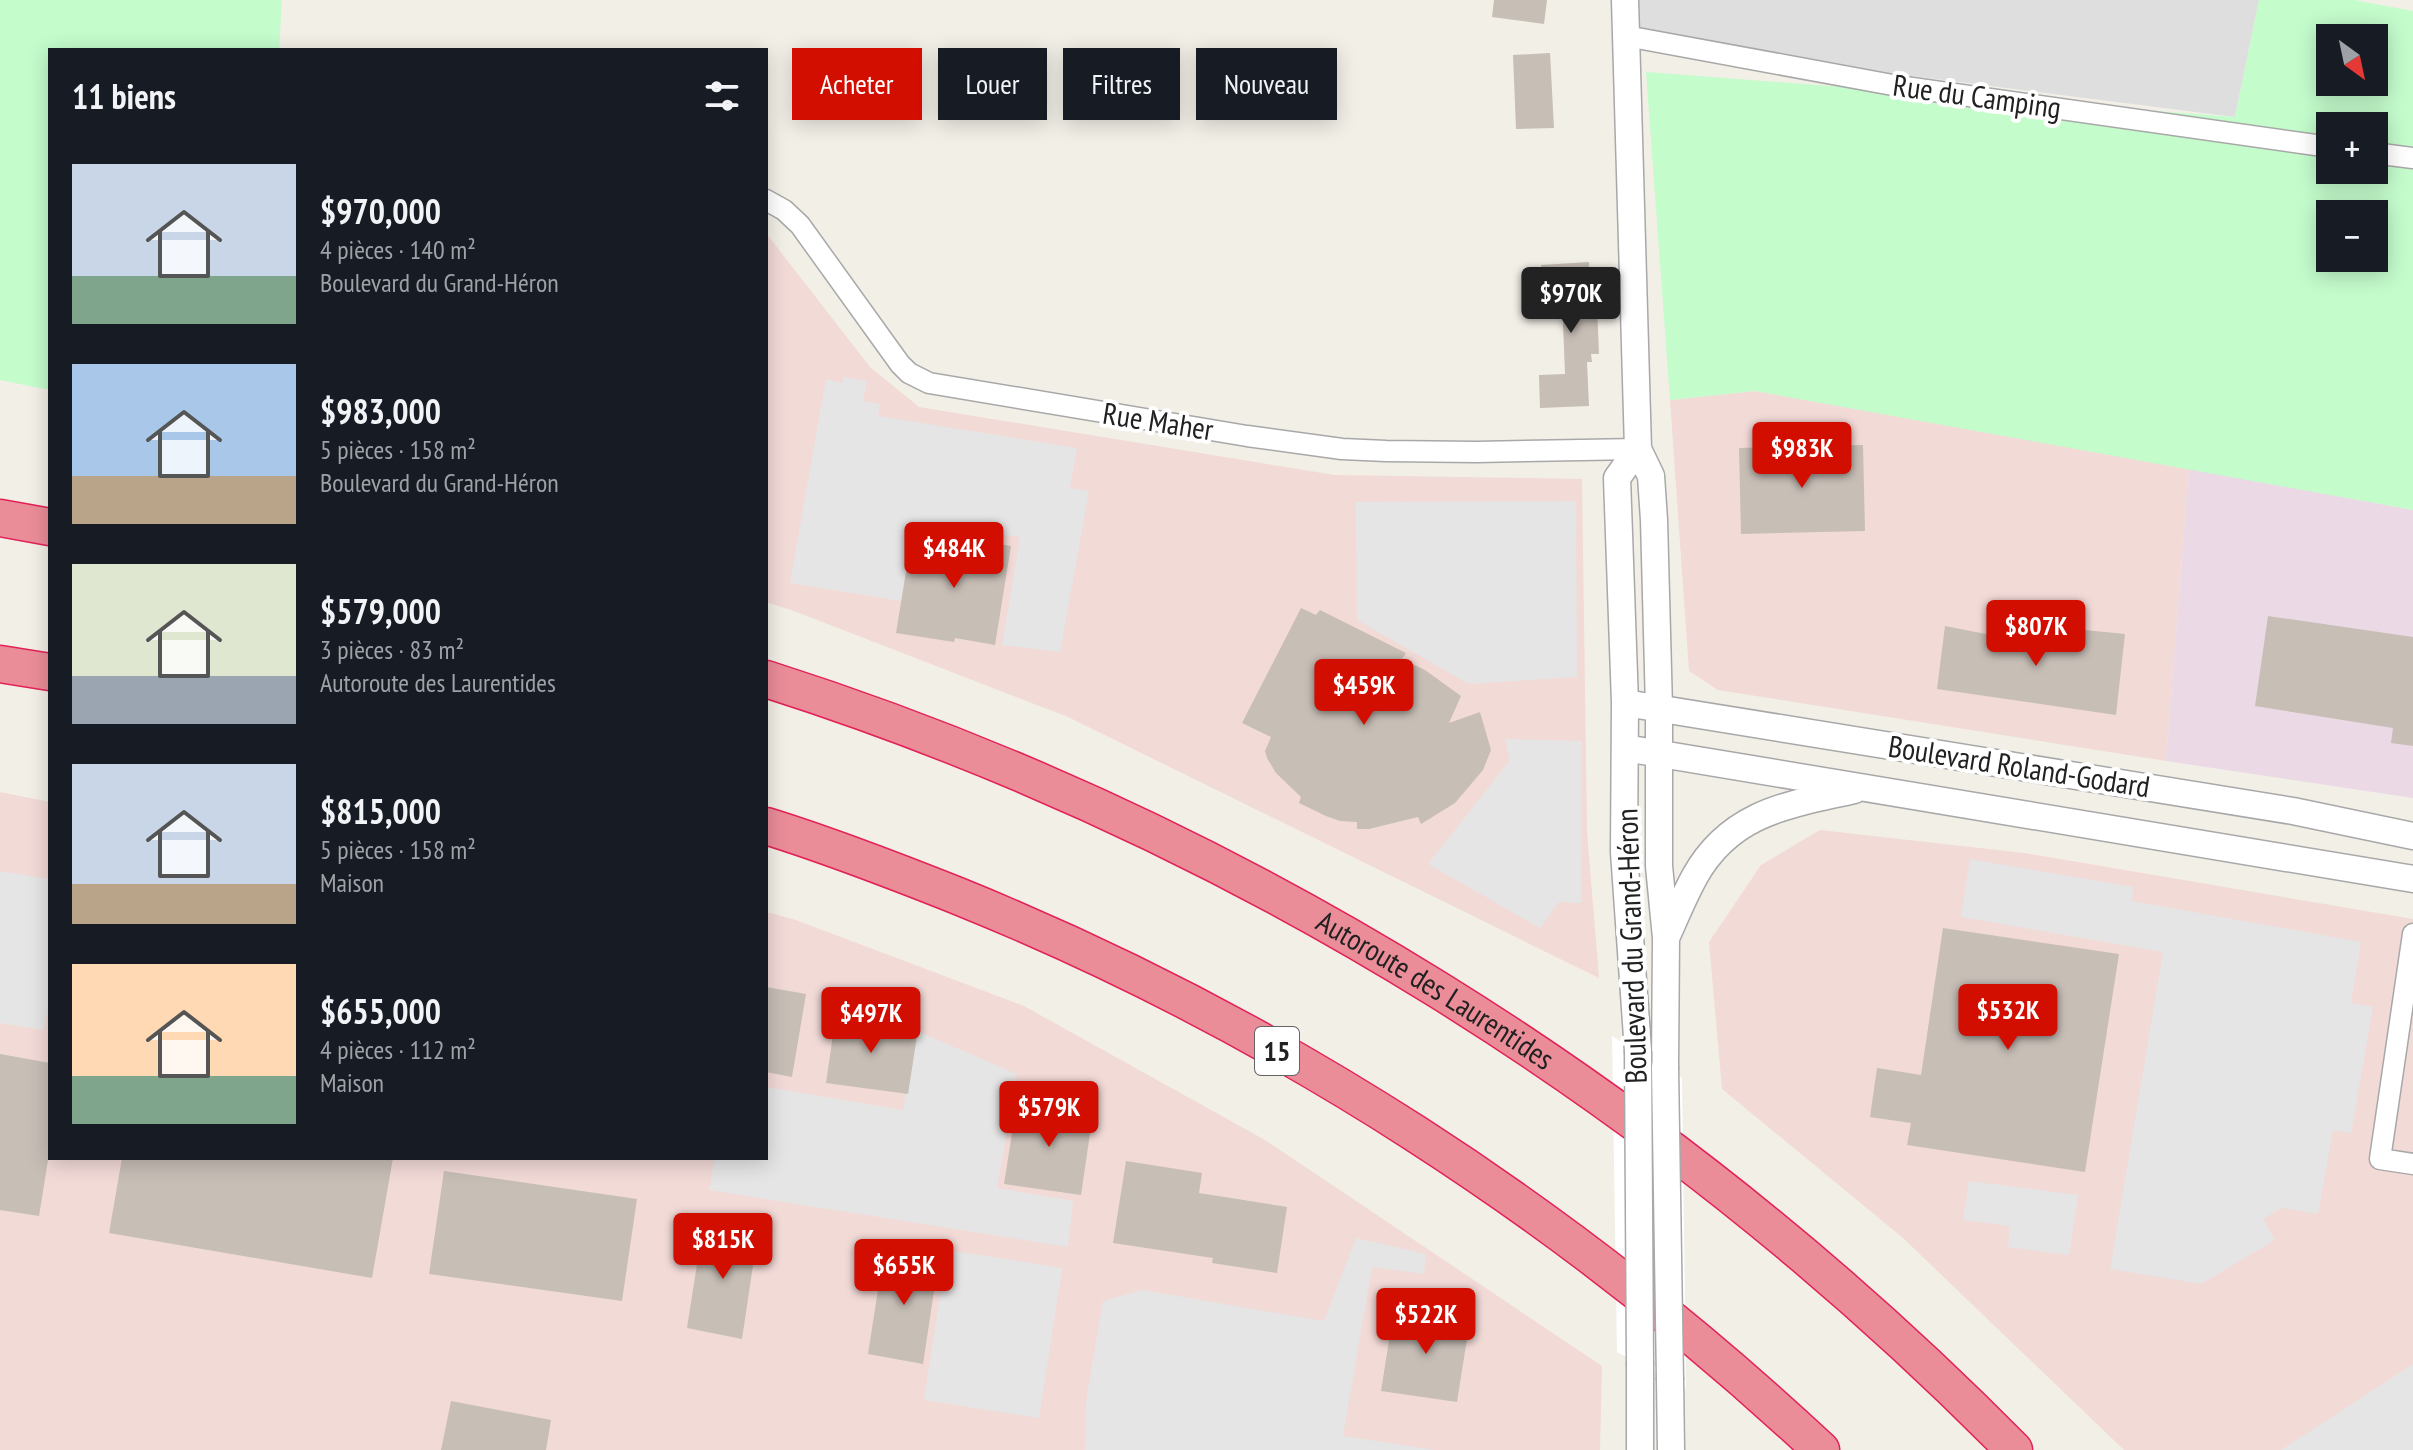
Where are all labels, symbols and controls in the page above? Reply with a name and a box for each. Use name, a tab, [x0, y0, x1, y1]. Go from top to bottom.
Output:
north arrow	[2316, 24, 2388, 96]
map controls	[2316, 24, 2388, 272]
chip: Acheter	[792, 48, 922, 120]
chip: Louer	[938, 48, 1047, 120]
chip: Filtres	[1063, 48, 1180, 120]
chip: Nouveau	[1196, 48, 1337, 120]
street label: Rue du Camping	[1891, 64, 2064, 127]
text: 11 biens	[72, 74, 176, 118]
icon: filters	[700, 74, 744, 118]
button: +	[2316, 112, 2388, 184]
text: $970,000	[320, 189, 441, 233]
icon: home	[136, 196, 232, 292]
button: −	[2316, 200, 2388, 272]
text: 4 pièces · 140 m²	[320, 233, 476, 266]
text: Boulevard du Grand-Héron	[320, 266, 559, 299]
pin: $970K	[1515, 267, 1627, 335]
text: $970K	[1539, 276, 1603, 309]
text: $983,000	[320, 389, 441, 433]
street label: Rue Maher	[1100, 393, 1217, 449]
icon: home	[136, 396, 232, 492]
pin: $983K	[1746, 422, 1858, 490]
text: $983K	[1770, 431, 1834, 464]
text: 5 pièces · 158 m²	[320, 433, 476, 466]
text: Boulevard du Grand-Héron	[320, 466, 559, 499]
pin: $484K	[898, 522, 1010, 590]
text: $484K	[922, 531, 986, 564]
text: $579,000	[320, 589, 441, 633]
icon: home	[136, 596, 232, 692]
pin: $807K	[1980, 600, 2092, 668]
text: $807K	[2004, 609, 2068, 642]
text: 3 pièces · 83 m²	[320, 633, 464, 666]
pin: $459K	[1308, 659, 1420, 727]
text: Autoroute des Laurentides	[320, 666, 556, 699]
text: $459K	[1332, 668, 1396, 701]
street label: Boulevard Roland-Godard	[1886, 726, 2153, 805]
text: $815,000	[320, 789, 441, 833]
icon: home	[136, 796, 232, 892]
street label: Boulevard du Grand-Héron	[1606, 808, 1655, 1084]
text: 5 pièces · 158 m²	[320, 833, 476, 866]
text: Maison	[320, 866, 384, 899]
street label: Autoroute des Laurentides	[1310, 901, 1562, 1078]
pin: $532K	[1952, 984, 2064, 1052]
pin: $497K	[815, 987, 927, 1055]
text: $655,000	[320, 989, 441, 1033]
text: $532K	[1976, 993, 2040, 1026]
icon: home	[136, 996, 232, 1092]
text: $497K	[839, 996, 903, 1029]
road number: 15	[1255, 1027, 1299, 1075]
text: 4 pièces · 112 m²	[320, 1033, 476, 1066]
text: Maison	[320, 1066, 384, 1099]
pin: $579K	[993, 1081, 1105, 1149]
text: $579K	[1017, 1090, 1081, 1123]
pin: $815K	[667, 1213, 779, 1281]
text: $815K	[691, 1222, 755, 1255]
pin: $655K	[848, 1239, 960, 1307]
text: $655K	[872, 1248, 936, 1281]
pin: $522K	[1370, 1288, 1482, 1356]
text: $522K	[1394, 1297, 1458, 1330]

